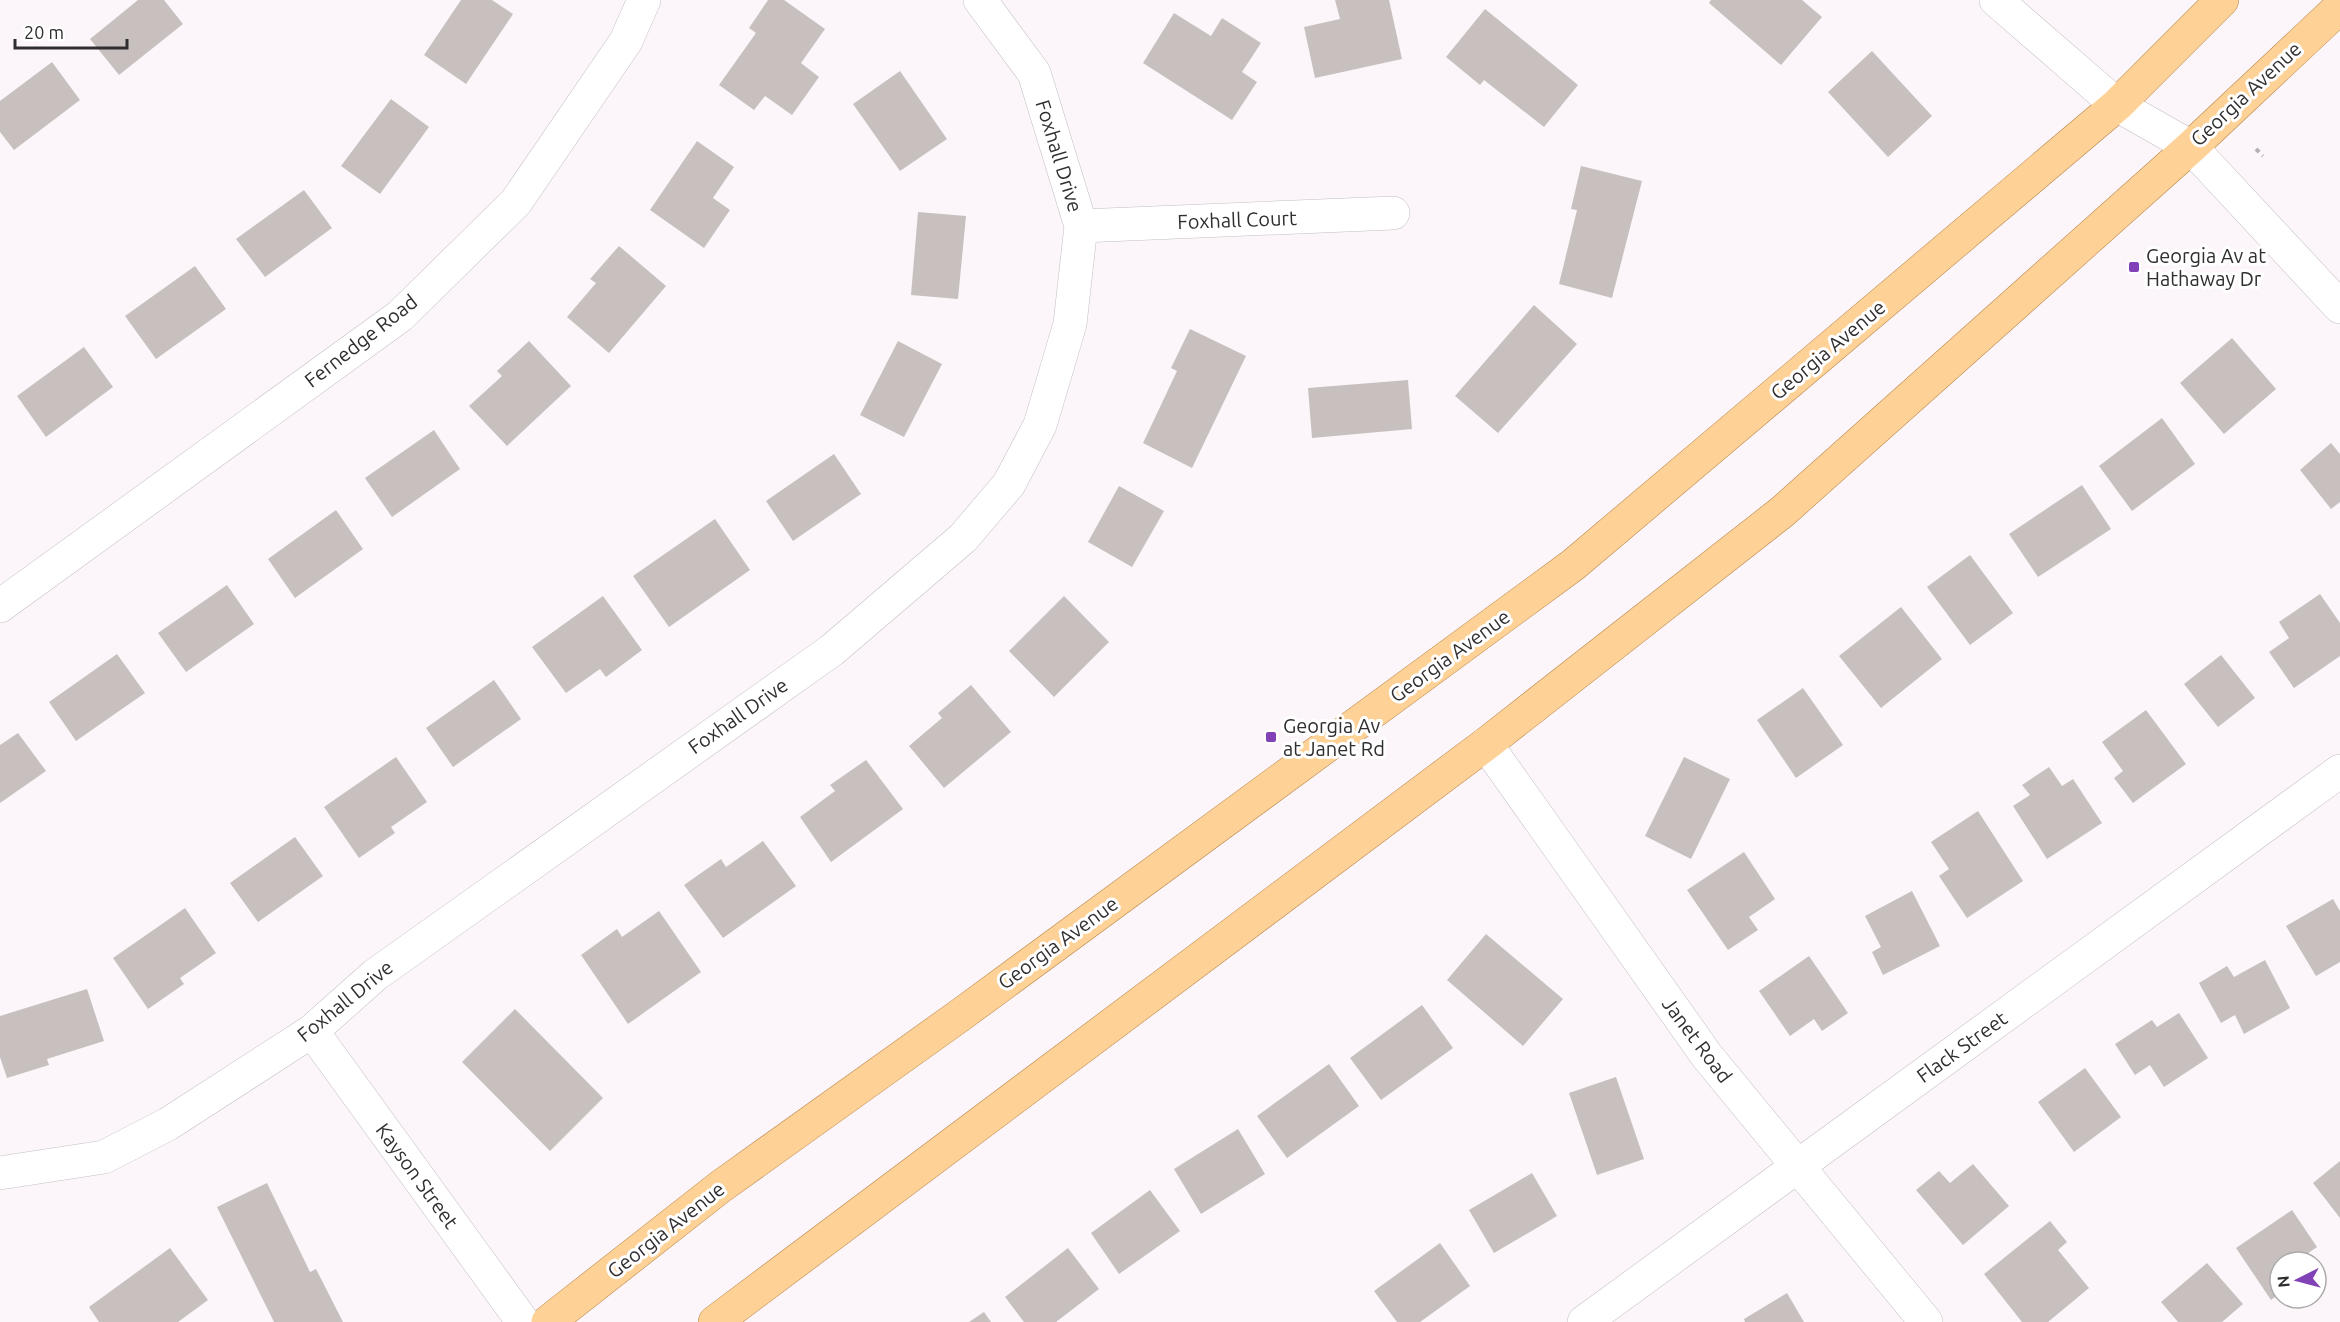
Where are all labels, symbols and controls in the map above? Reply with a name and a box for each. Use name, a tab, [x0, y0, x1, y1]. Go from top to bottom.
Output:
scale bar	[15, 12, 128, 50]
text: 20 m	[24, 22, 64, 42]
street label: Georgia Avenue	[2186, 37, 2305, 151]
street label: Foxhall Drive	[1032, 97, 1087, 215]
street label: Foxhall Court	[1177, 206, 1297, 233]
place label: Georgia Av at Hathaway Dr	[2146, 244, 2266, 290]
marker: Georgia Av at Hathaway Dr	[2127, 260, 2141, 274]
street label: Fernedge Road	[300, 290, 422, 392]
street label: Georgia Avenue	[1766, 295, 1890, 404]
street label: Georgia Avenue	[1385, 605, 1514, 707]
street label: Foxhall Drive	[684, 673, 792, 758]
place label: Georgia Av at Janet Rd	[1283, 714, 1385, 760]
marker: Georgia Av at Janet Rd	[1264, 730, 1278, 744]
street label: Georgia Avenue	[993, 892, 1122, 994]
street label: Foxhall Drive	[292, 955, 397, 1046]
street label: Janet Road	[1658, 992, 1737, 1087]
street label: Flack Street	[1912, 1006, 2011, 1087]
street label: Kayson Street	[372, 1119, 463, 1233]
street label: Georgia Avenue	[603, 1177, 729, 1282]
north arrow	[2268, 1250, 2328, 1310]
text: N	[2274, 1275, 2293, 1288]

